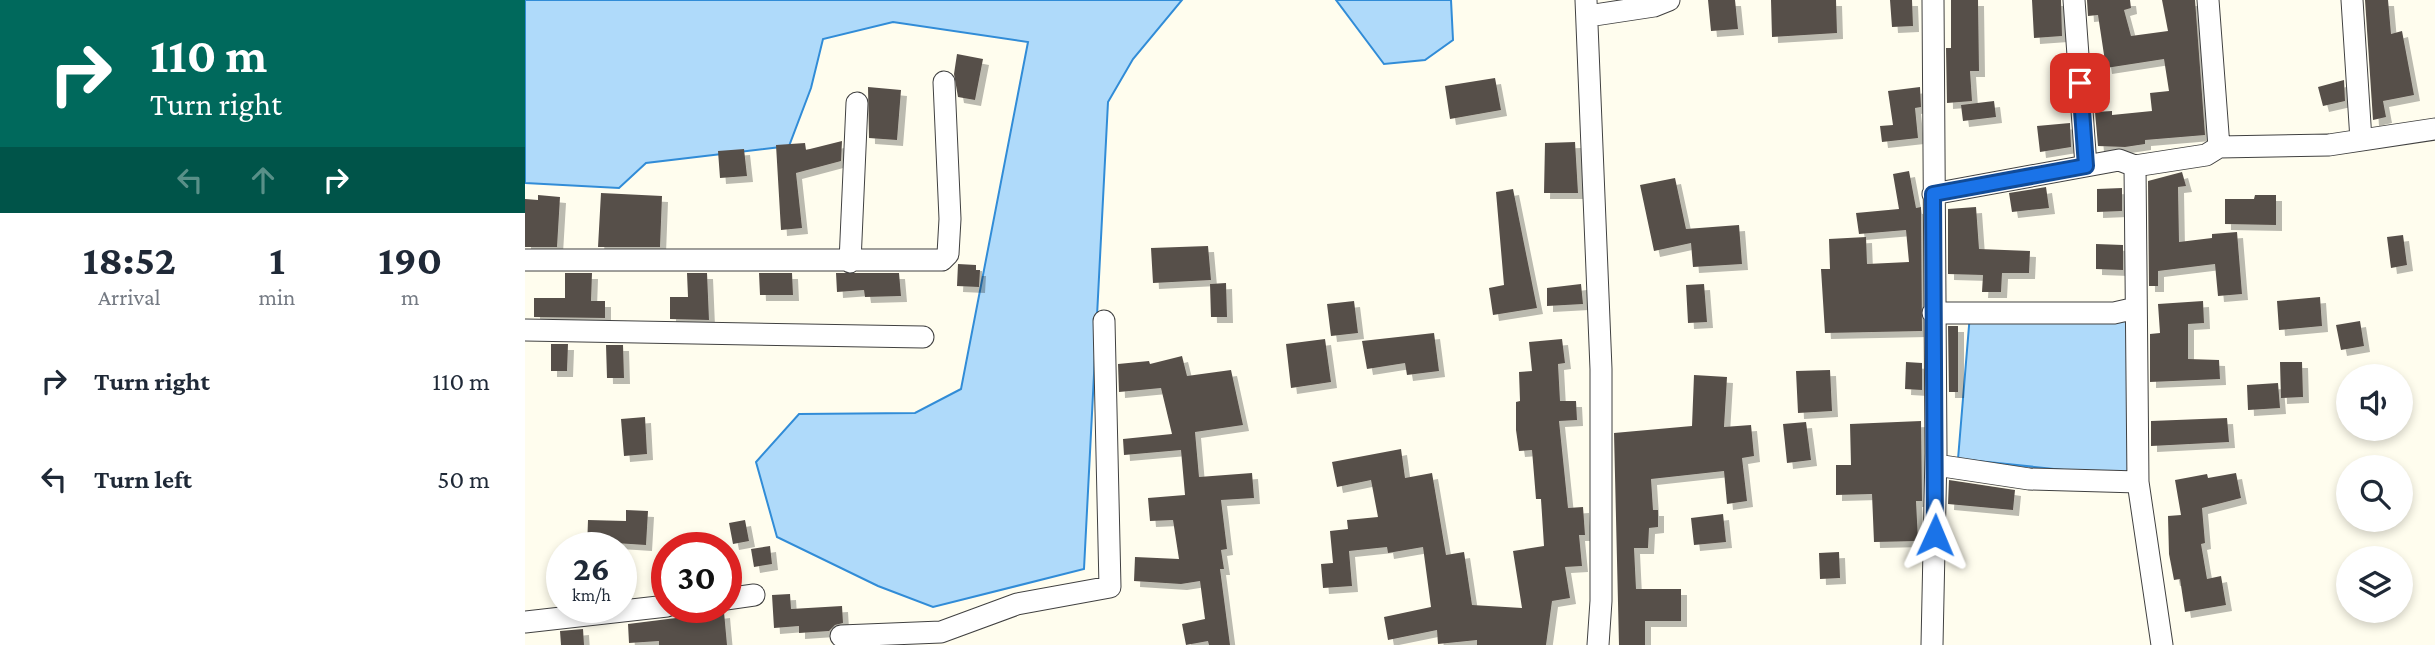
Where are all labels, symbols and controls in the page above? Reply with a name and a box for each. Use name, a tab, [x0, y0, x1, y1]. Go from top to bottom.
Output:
icon: right	[35, 28, 126, 119]
text: 110 m	[150, 28, 267, 83]
pin	[2050, 53, 2110, 113]
icon: arrive	[2061, 64, 2099, 102]
text: Turn right	[150, 86, 282, 122]
icon: left	[171, 161, 209, 199]
icon: ahead	[244, 161, 282, 199]
icon: right	[317, 161, 355, 199]
text: 18:52	[83, 236, 176, 283]
text: 1	[269, 236, 285, 283]
text: 190	[378, 236, 442, 283]
text: Arrival	[98, 284, 161, 310]
text: min	[259, 284, 295, 310]
text: m	[401, 284, 419, 310]
icon: right	[35, 362, 73, 400]
map controls	[2336, 364, 2413, 623]
button: sound	[2336, 364, 2413, 441]
text: Turn right	[94, 367, 210, 396]
text: 110 m	[432, 367, 490, 396]
button: search	[2336, 455, 2413, 532]
icon: left	[35, 460, 73, 498]
text: Turn left	[94, 465, 192, 494]
text: 50 m	[437, 465, 490, 494]
position arrow	[1898, 498, 1972, 572]
speed limit sign: 30	[651, 532, 742, 623]
button: layers	[2336, 546, 2413, 623]
text: 26	[573, 549, 610, 588]
text: km/h	[572, 585, 611, 605]

